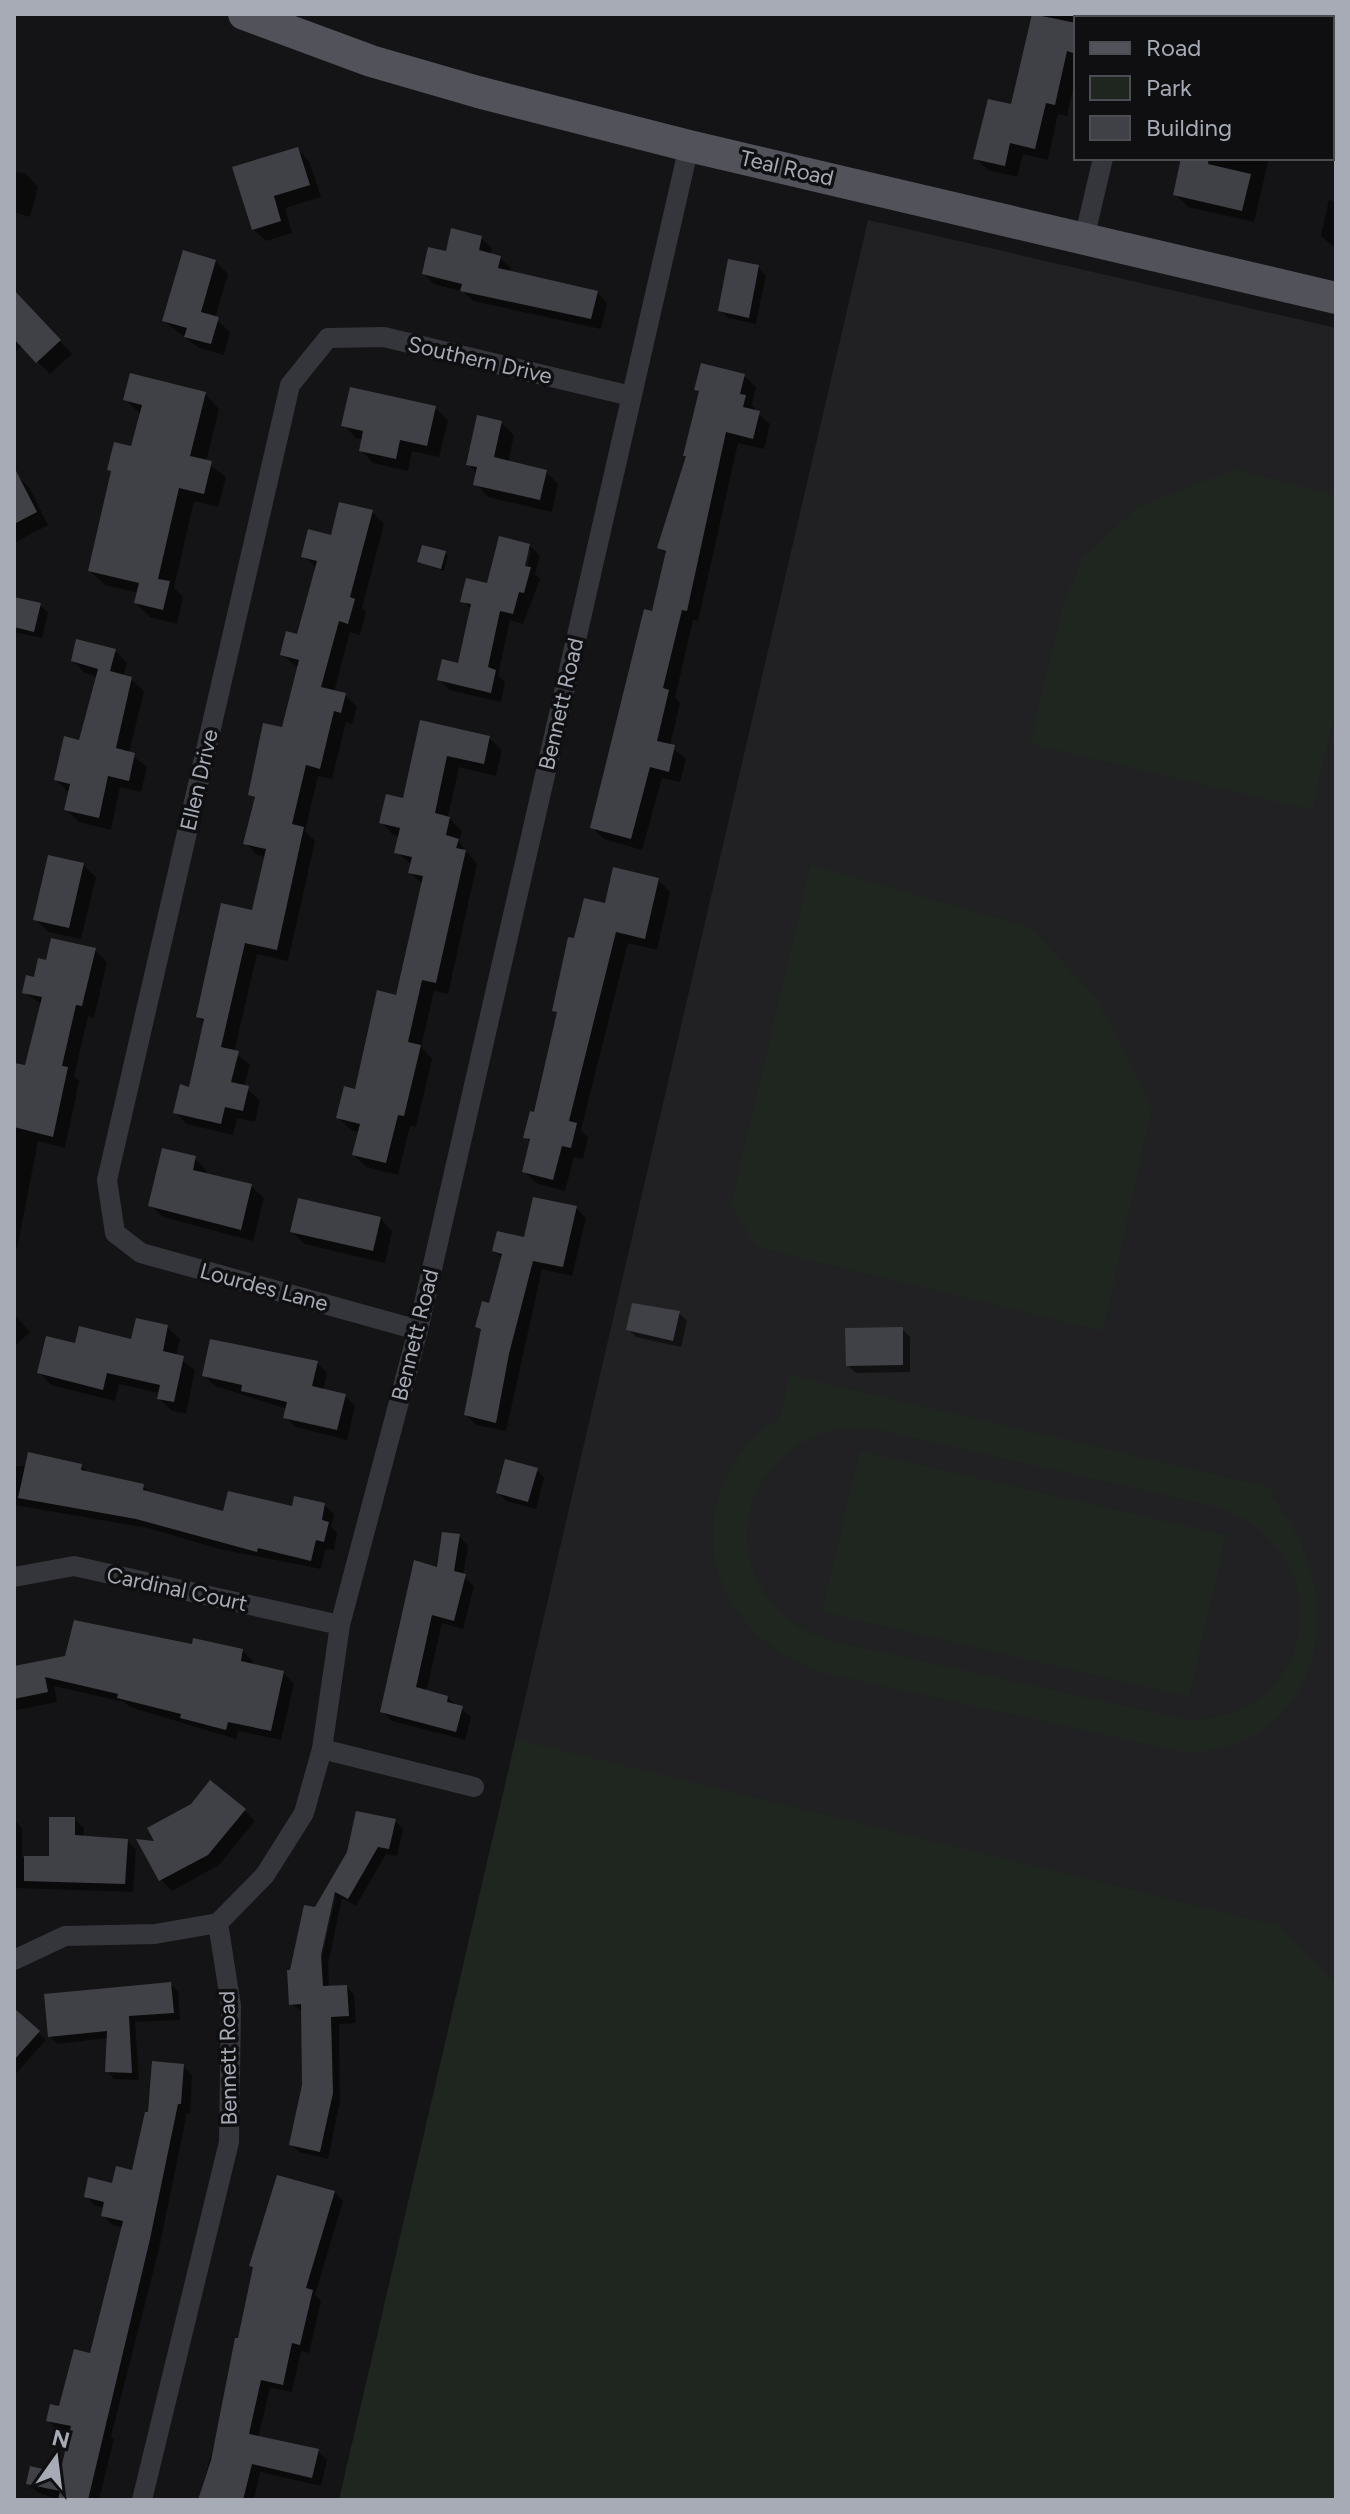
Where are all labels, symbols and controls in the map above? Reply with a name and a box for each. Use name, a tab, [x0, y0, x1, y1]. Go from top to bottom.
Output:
legend	[1074, 16, 1334, 160]
text: Road	[1146, 33, 1201, 62]
text: Park	[1146, 73, 1192, 102]
text: Building	[1146, 113, 1232, 142]
street label: Teal Road	[738, 144, 836, 192]
street label: Southern Drive	[405, 330, 555, 390]
street label: Bennett Road	[533, 635, 589, 773]
street label: Ellen Drive	[174, 727, 224, 833]
street label: Lourdes Lane	[197, 1257, 331, 1317]
street label: Bennett Road	[386, 1266, 444, 1404]
street label: Cardinal Court	[104, 1561, 250, 1617]
street label: Bennett Road	[213, 1990, 243, 2126]
north arrow	[16, 2418, 96, 2498]
text: N	[49, 2424, 72, 2454]

